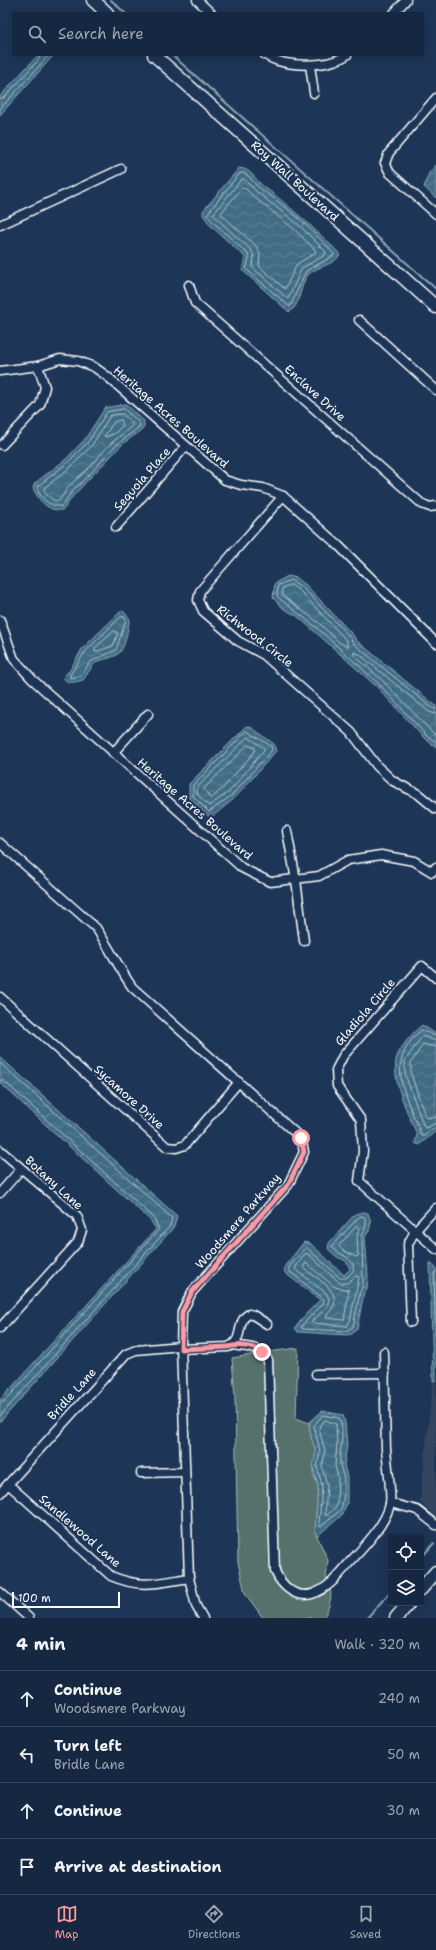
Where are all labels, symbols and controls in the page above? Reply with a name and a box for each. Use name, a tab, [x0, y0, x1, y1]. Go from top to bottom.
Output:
search box	[12, 12, 424, 56]
icon: search	[26, 23, 48, 45]
text: Search here	[58, 24, 144, 44]
street label: Roy Wall Boulevard	[247, 137, 343, 225]
street label: Enclave Drive	[281, 361, 349, 425]
street label: Heritage Acres Boulevard	[110, 362, 232, 472]
street label: Sequoia Place	[110, 444, 174, 514]
street label: Richwood Circle	[214, 601, 297, 671]
street label: Heritage Acres Boulevard	[134, 754, 256, 864]
street label: Gladiola Circle	[331, 975, 399, 1049]
street label: Sycamore Drive	[91, 1061, 168, 1133]
route start	[292, 1129, 310, 1147]
street label: Botany Lane	[22, 1153, 87, 1213]
street label: Woodsmere Parkway	[192, 1170, 284, 1272]
route end	[253, 1343, 271, 1361]
street label: Bridle Lane	[44, 1364, 100, 1424]
street label: Sandlewood Lane	[36, 1491, 124, 1571]
map controls	[388, 1534, 424, 1606]
button: locate	[388, 1534, 424, 1570]
button: layers	[388, 1570, 424, 1606]
scale bar	[12, 1590, 120, 1609]
text: 100 m	[18, 1591, 51, 1606]
text: 4 min	[16, 1633, 66, 1655]
text: Walk · 320 m	[334, 1636, 420, 1653]
text: Continue	[54, 1680, 122, 1700]
icon: ahead	[16, 1688, 38, 1710]
text: 240 m	[378, 1690, 420, 1707]
text: Woodsmere Parkway	[54, 1700, 186, 1717]
text: Turn left	[54, 1736, 122, 1756]
icon: left	[16, 1744, 38, 1766]
text: 50 m	[387, 1746, 420, 1763]
text: Bridle Lane	[54, 1756, 125, 1773]
icon: ahead	[16, 1800, 38, 1822]
text: Continue	[54, 1801, 122, 1821]
text: 30 m	[386, 1802, 420, 1819]
icon: arrive	[16, 1856, 38, 1878]
text: Arrive at destination	[54, 1857, 222, 1877]
tab: Map	[55, 1903, 78, 1942]
tab: Directions	[188, 1903, 240, 1942]
tab: Saved	[350, 1903, 381, 1942]

